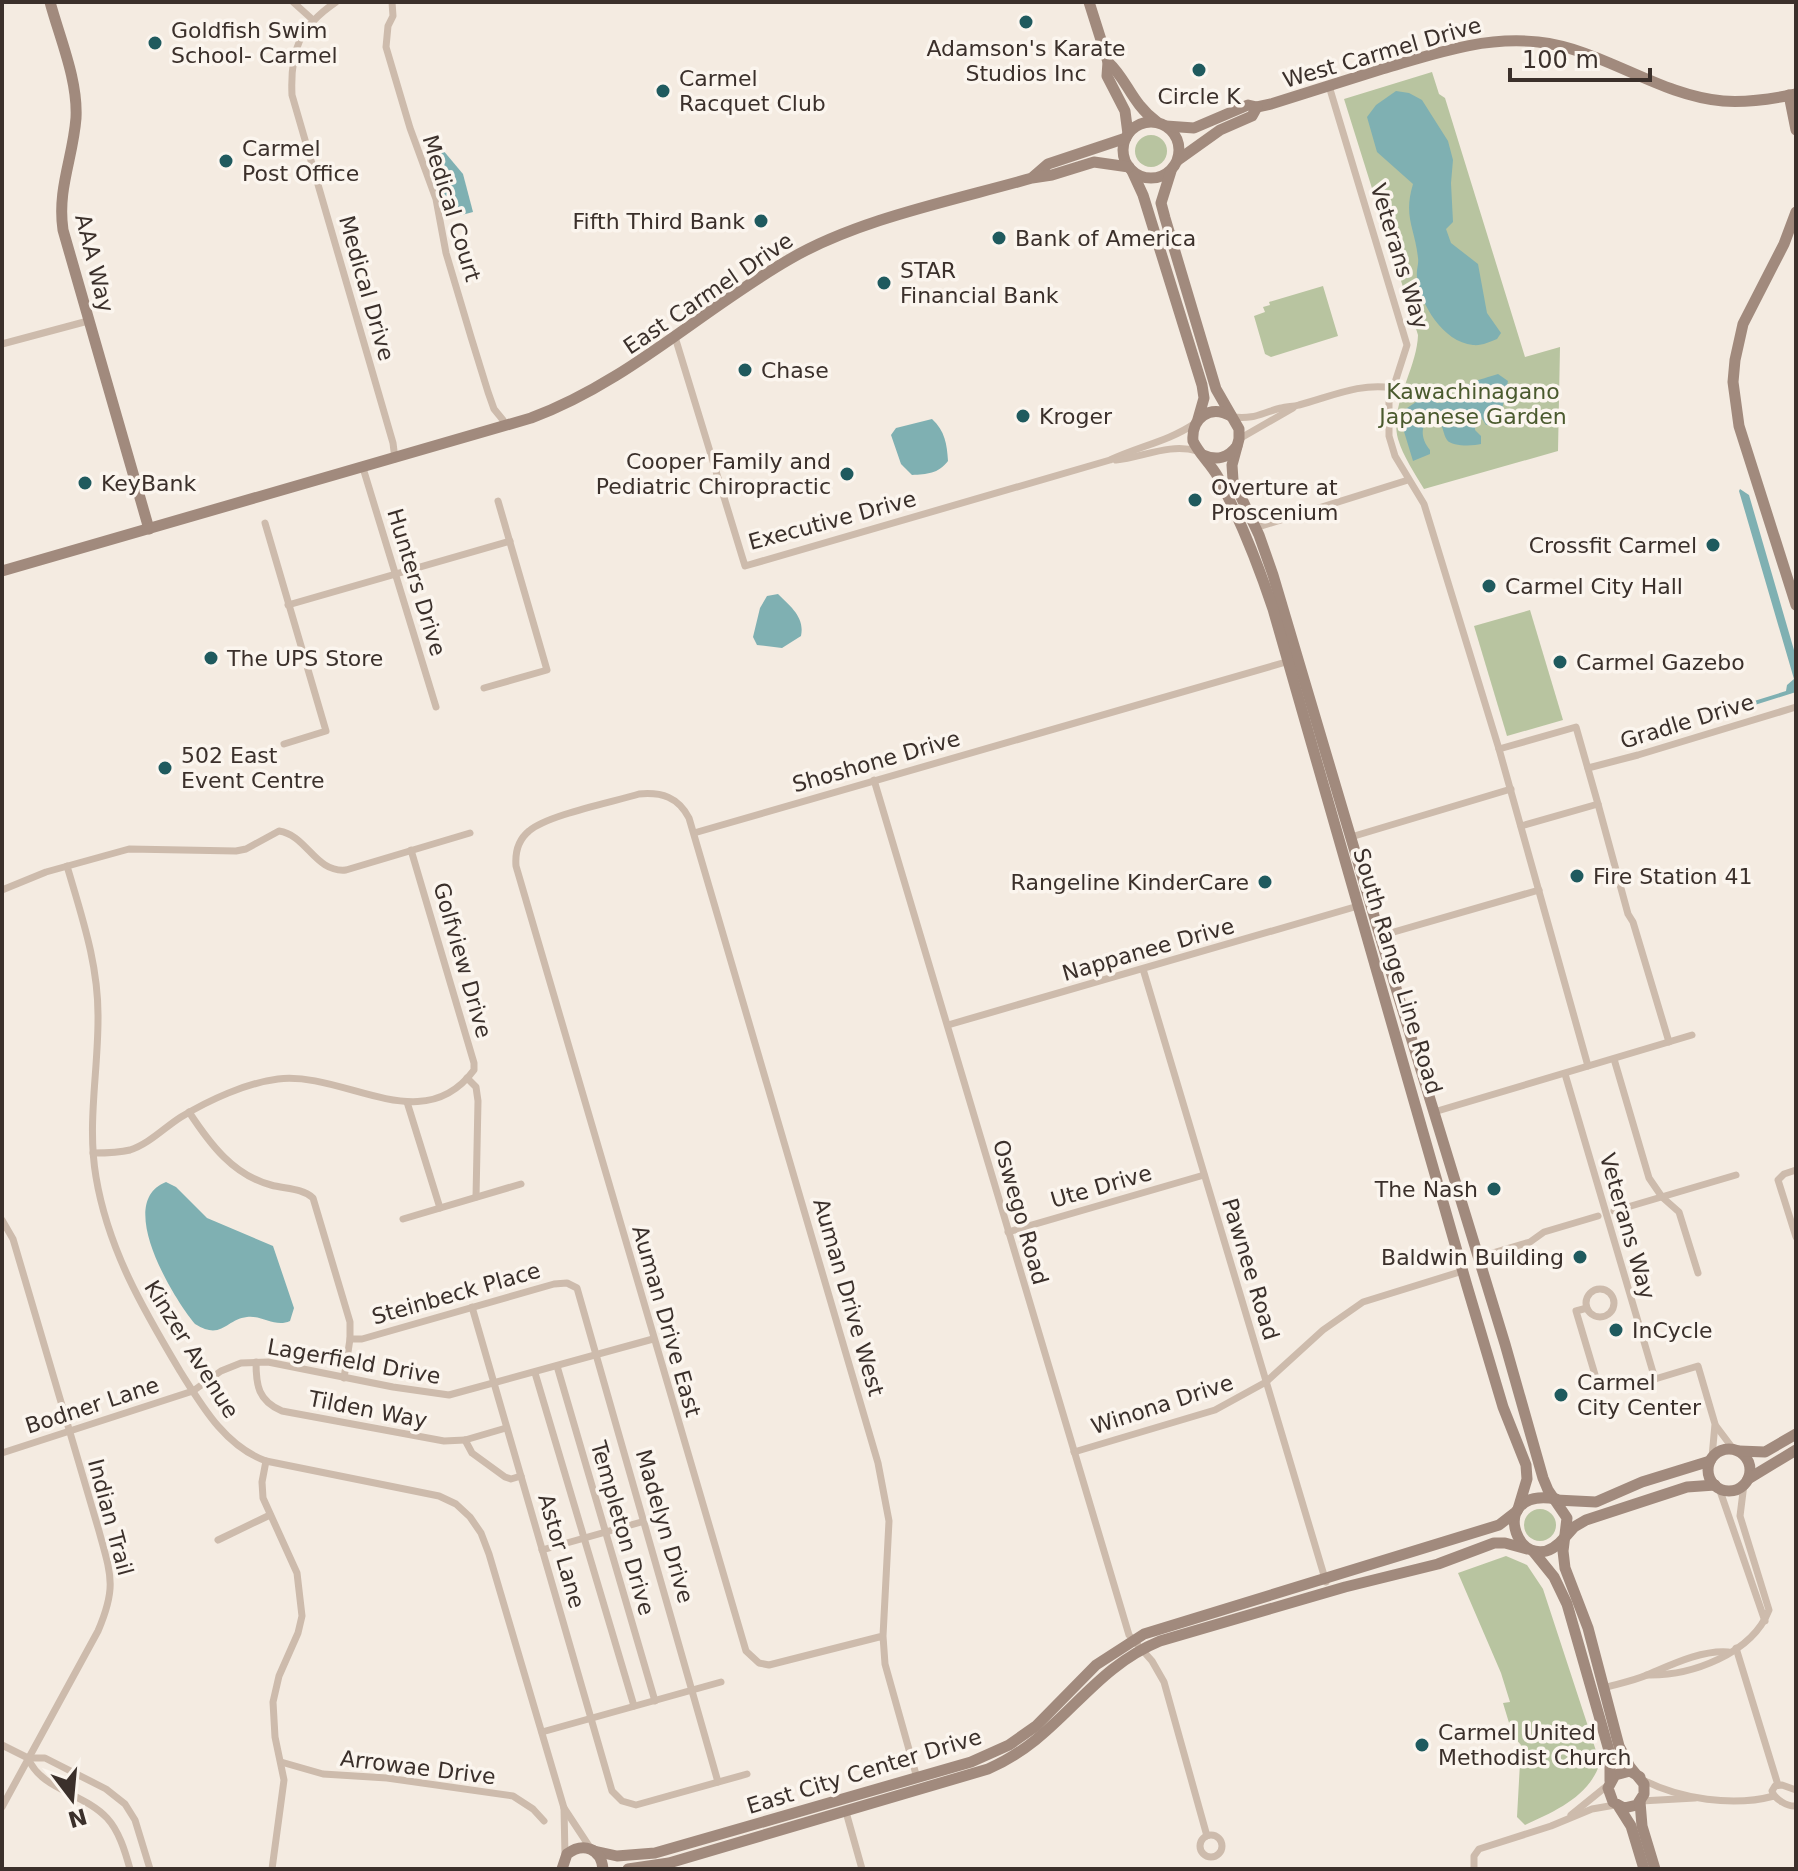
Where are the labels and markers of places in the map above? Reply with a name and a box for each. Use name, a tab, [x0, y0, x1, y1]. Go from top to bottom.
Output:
marker: Adamson's Karate Studios Inc	[1017, 13, 1035, 31]
place label: Goldfish Swim School- Carmel	[171, 18, 338, 68]
marker: Goldfish Swim School- Carmel	[146, 34, 164, 52]
place label: Adamson's Karate Studios Inc	[926, 36, 1126, 86]
marker: Circle K	[1190, 61, 1208, 79]
place label: Carmel Racquet Club	[679, 66, 826, 116]
marker: Carmel Racquet Club	[654, 82, 672, 100]
place label: Circle K	[1157, 84, 1241, 109]
place label: Carmel Post Office	[242, 136, 359, 186]
marker: Carmel Post Office	[217, 152, 235, 170]
place label: Fifth Third Bank	[573, 209, 745, 234]
marker: Fifth Third Bank	[752, 212, 770, 230]
place label: Bank of America	[1015, 226, 1196, 251]
marker: Bank of America	[990, 229, 1008, 247]
place label: STAR Financial Bank	[900, 258, 1059, 308]
marker: STAR Financial Bank	[875, 274, 893, 292]
place label: Chase	[761, 358, 829, 383]
marker: Chase	[736, 361, 754, 379]
place label: Kroger	[1039, 404, 1113, 429]
marker: Kroger	[1014, 407, 1032, 425]
place label: Cooper Family and Pediatric Chiropractic	[596, 449, 831, 499]
marker: Cooper Family and Pediatric Chiropractic	[838, 465, 856, 483]
place label: KeyBank	[101, 471, 196, 496]
marker: KeyBank	[76, 474, 94, 492]
place label: Overture at Proscenium	[1211, 475, 1338, 525]
marker: Overture at Proscenium	[1186, 491, 1204, 509]
place label: Crossfit Carmel	[1529, 533, 1697, 558]
marker: Crossfit Carmel	[1704, 536, 1722, 554]
place label: Carmel City Hall	[1505, 574, 1683, 599]
marker: Carmel City Hall	[1480, 577, 1498, 595]
place label: The UPS Store	[226, 646, 383, 671]
marker: The UPS Store	[202, 649, 220, 667]
place label: Carmel Gazebo	[1576, 650, 1745, 675]
marker: Carmel Gazebo	[1551, 653, 1569, 671]
place label: 502 East Event Centre	[181, 743, 325, 793]
marker: 502 East Event Centre	[156, 759, 174, 777]
place label: Fire Station 41	[1593, 864, 1752, 889]
marker: Fire Station 41	[1568, 867, 1586, 885]
place label: Rangeline KinderCare	[1011, 870, 1249, 895]
marker: Rangeline KinderCare	[1256, 873, 1274, 891]
place label: The Nash	[1374, 1177, 1478, 1202]
marker: The Nash	[1485, 1180, 1503, 1198]
place label: Baldwin Building	[1381, 1245, 1564, 1270]
marker: Baldwin Building	[1571, 1248, 1589, 1266]
place label: InCycle	[1632, 1318, 1713, 1343]
marker: InCycle	[1607, 1321, 1625, 1339]
place label: Carmel City Center	[1577, 1370, 1702, 1420]
marker: Carmel City Center	[1552, 1386, 1570, 1404]
place label: Carmel United Methodist Church	[1438, 1720, 1632, 1770]
marker: Carmel United Methodist Church	[1413, 1736, 1431, 1754]

